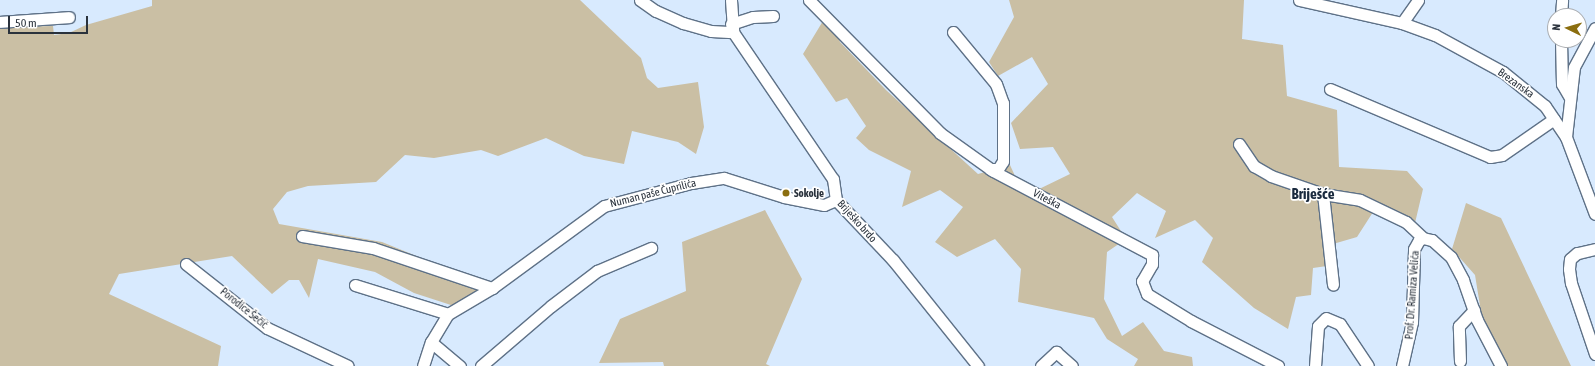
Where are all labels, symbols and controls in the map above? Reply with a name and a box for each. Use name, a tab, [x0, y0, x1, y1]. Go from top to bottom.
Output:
scale bar	[10, 8, 90, 34]
north arrow	[1547, 8, 1587, 48]
text: 50 m	[15, 16, 37, 30]
text: N	[1550, 23, 1562, 31]
street label: Brezanska	[1495, 65, 1537, 101]
street label: Numan paše Čuprilića	[609, 176, 697, 210]
district label: Briješće	[1292, 185, 1334, 203]
place label: Sokolje	[794, 186, 824, 200]
street label: Viteška	[1031, 186, 1063, 212]
marker: Sokolje	[781, 188, 791, 198]
street label: Briješko brdo	[835, 197, 879, 245]
street label: Prof. Dr. Ramiza Velića	[1402, 250, 1422, 340]
street label: Porodice Šečić	[218, 285, 270, 331]

